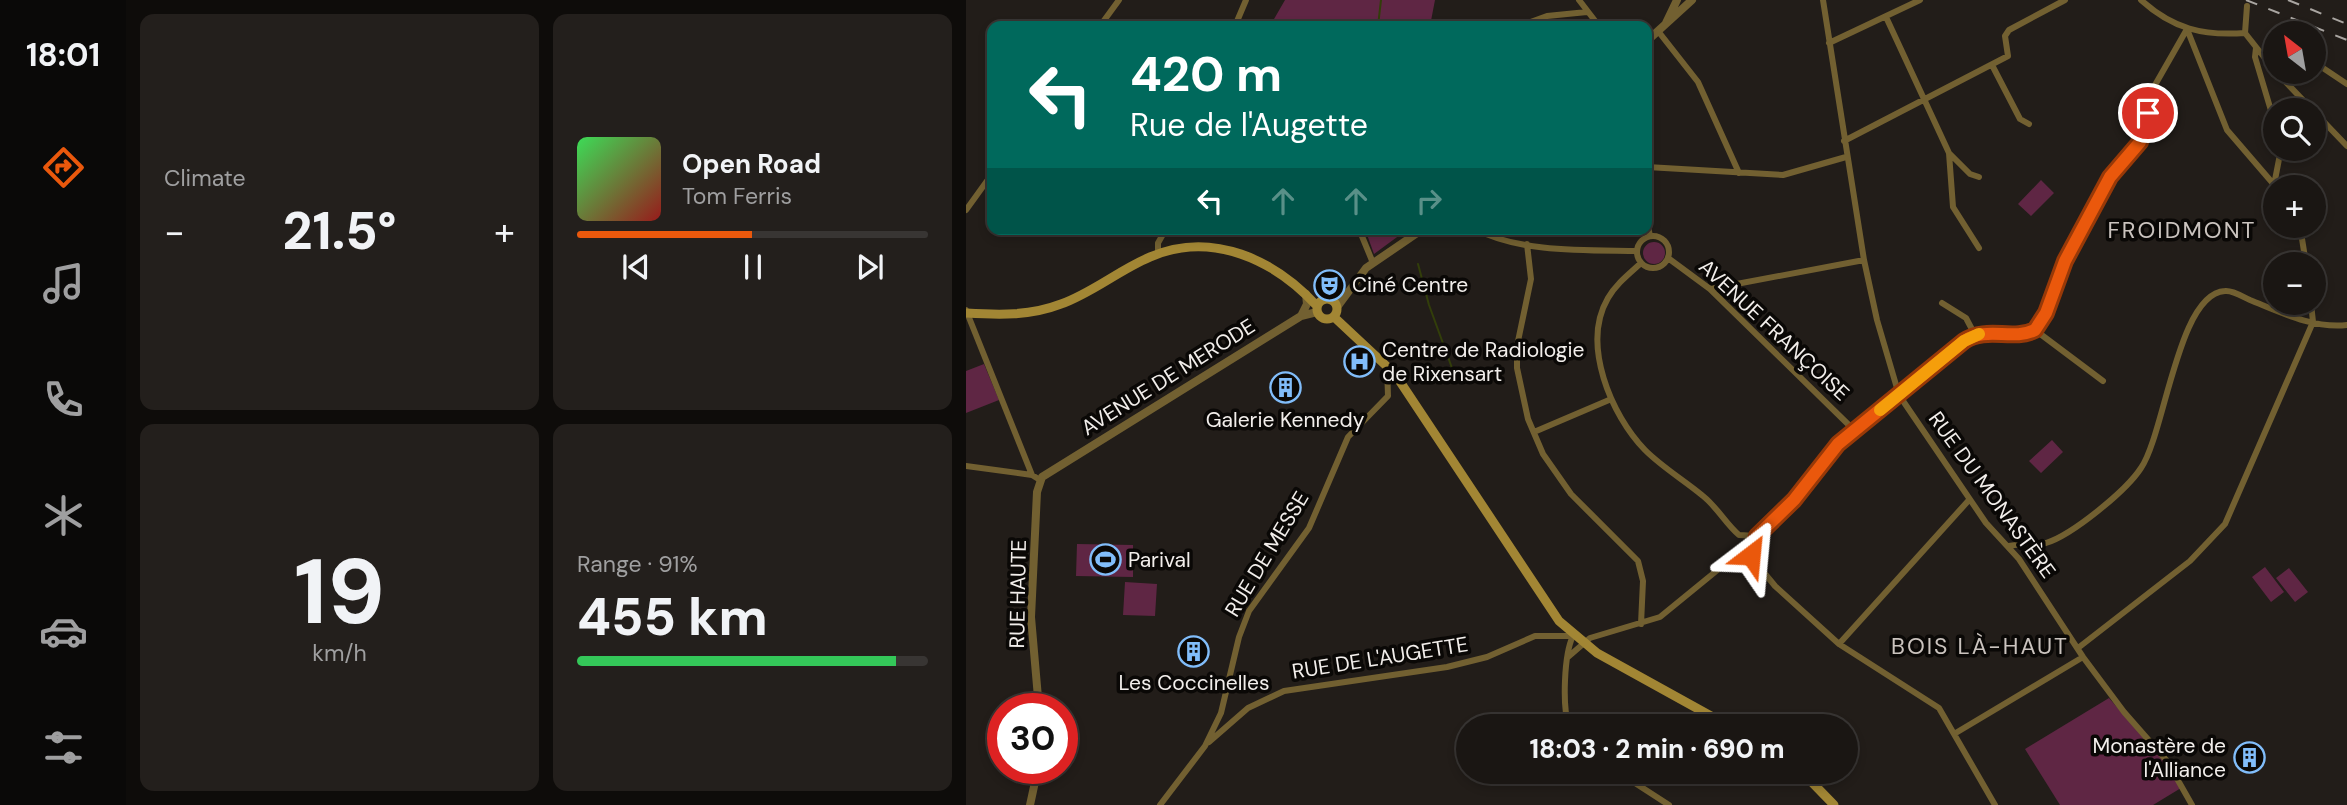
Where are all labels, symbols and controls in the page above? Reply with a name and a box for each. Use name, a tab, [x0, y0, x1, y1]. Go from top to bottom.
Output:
north arrow	[2263, 21, 2326, 84]
map controls	[2263, 21, 2326, 315]
text: 18:01	[26, 34, 100, 76]
text: 420 m	[1130, 42, 1282, 106]
icon: left	[1015, 49, 1106, 140]
pin	[2118, 83, 2178, 143]
icon: arrive	[2129, 94, 2167, 132]
button: search	[2263, 98, 2326, 161]
text: Rue de l'Augette	[1130, 104, 1368, 146]
icon: directions	[39, 143, 88, 192]
text: Open Road	[682, 147, 821, 181]
text: Climate	[164, 163, 246, 193]
button: +	[2263, 175, 2326, 238]
text: Tom Ferris	[682, 181, 792, 211]
icon: left	[1191, 182, 1229, 220]
icon: ahead	[1264, 182, 1302, 220]
icon: ahead	[1337, 182, 1375, 220]
icon: right	[1410, 182, 1448, 220]
text: 21.5°	[282, 197, 397, 265]
text: −	[164, 207, 185, 257]
text: +	[494, 207, 515, 257]
district label: FROIDMONT	[2108, 215, 2256, 245]
icon: previous	[617, 248, 655, 286]
icon: pause	[734, 248, 772, 286]
icon: next	[851, 248, 889, 286]
button: −	[2263, 252, 2326, 315]
street label: AVENUE FRANÇOISE	[1693, 253, 1855, 407]
icon: music	[39, 259, 88, 308]
theatre icon: Ciné Centre	[1312, 268, 1346, 302]
place label: Ciné Centre	[1352, 271, 1468, 299]
street label: AVENUE DE MERODE	[1076, 312, 1260, 442]
place label: Centre de Radiologie de Rixensart	[1382, 336, 1585, 388]
hospital icon: Centre de Radiologie de Rixensart	[1342, 345, 1376, 379]
building icon: Galerie Kennedy	[1268, 371, 1302, 405]
icon: phone	[39, 375, 88, 424]
place label: Galerie Kennedy	[1206, 406, 1365, 434]
street label: RUE DU MONASTÈRE	[1922, 406, 2062, 584]
street label: RUE DE MESSE	[1219, 486, 1315, 622]
icon: climate	[39, 491, 88, 540]
position arrow	[1714, 518, 1788, 592]
text: 19	[294, 533, 385, 651]
street label: RUE HAUTE	[1003, 539, 1033, 649]
sports icon: Parival	[1088, 543, 1122, 577]
place label: Parival	[1128, 546, 1191, 574]
text: Range · 91%	[577, 549, 698, 579]
text: 455 km	[577, 583, 768, 651]
icon: car	[39, 607, 88, 656]
street label: RUE DE L'AUGETTE	[1290, 630, 1470, 686]
district label: BOIS LÀ-HAUT	[1891, 631, 2069, 661]
building icon: Les Coccinelles	[1177, 634, 1211, 668]
text: km/h	[312, 638, 367, 668]
place label: Les Coccinelles	[1118, 669, 1270, 697]
speed limit sign: 30	[987, 693, 1078, 784]
icon: filters	[39, 723, 88, 772]
text: 18:03 · 2 min · 690 m	[1530, 732, 1784, 766]
place label: Monastère de l'Alliance	[2092, 732, 2226, 784]
building icon: Monastère de l'Alliance	[2232, 741, 2266, 775]

